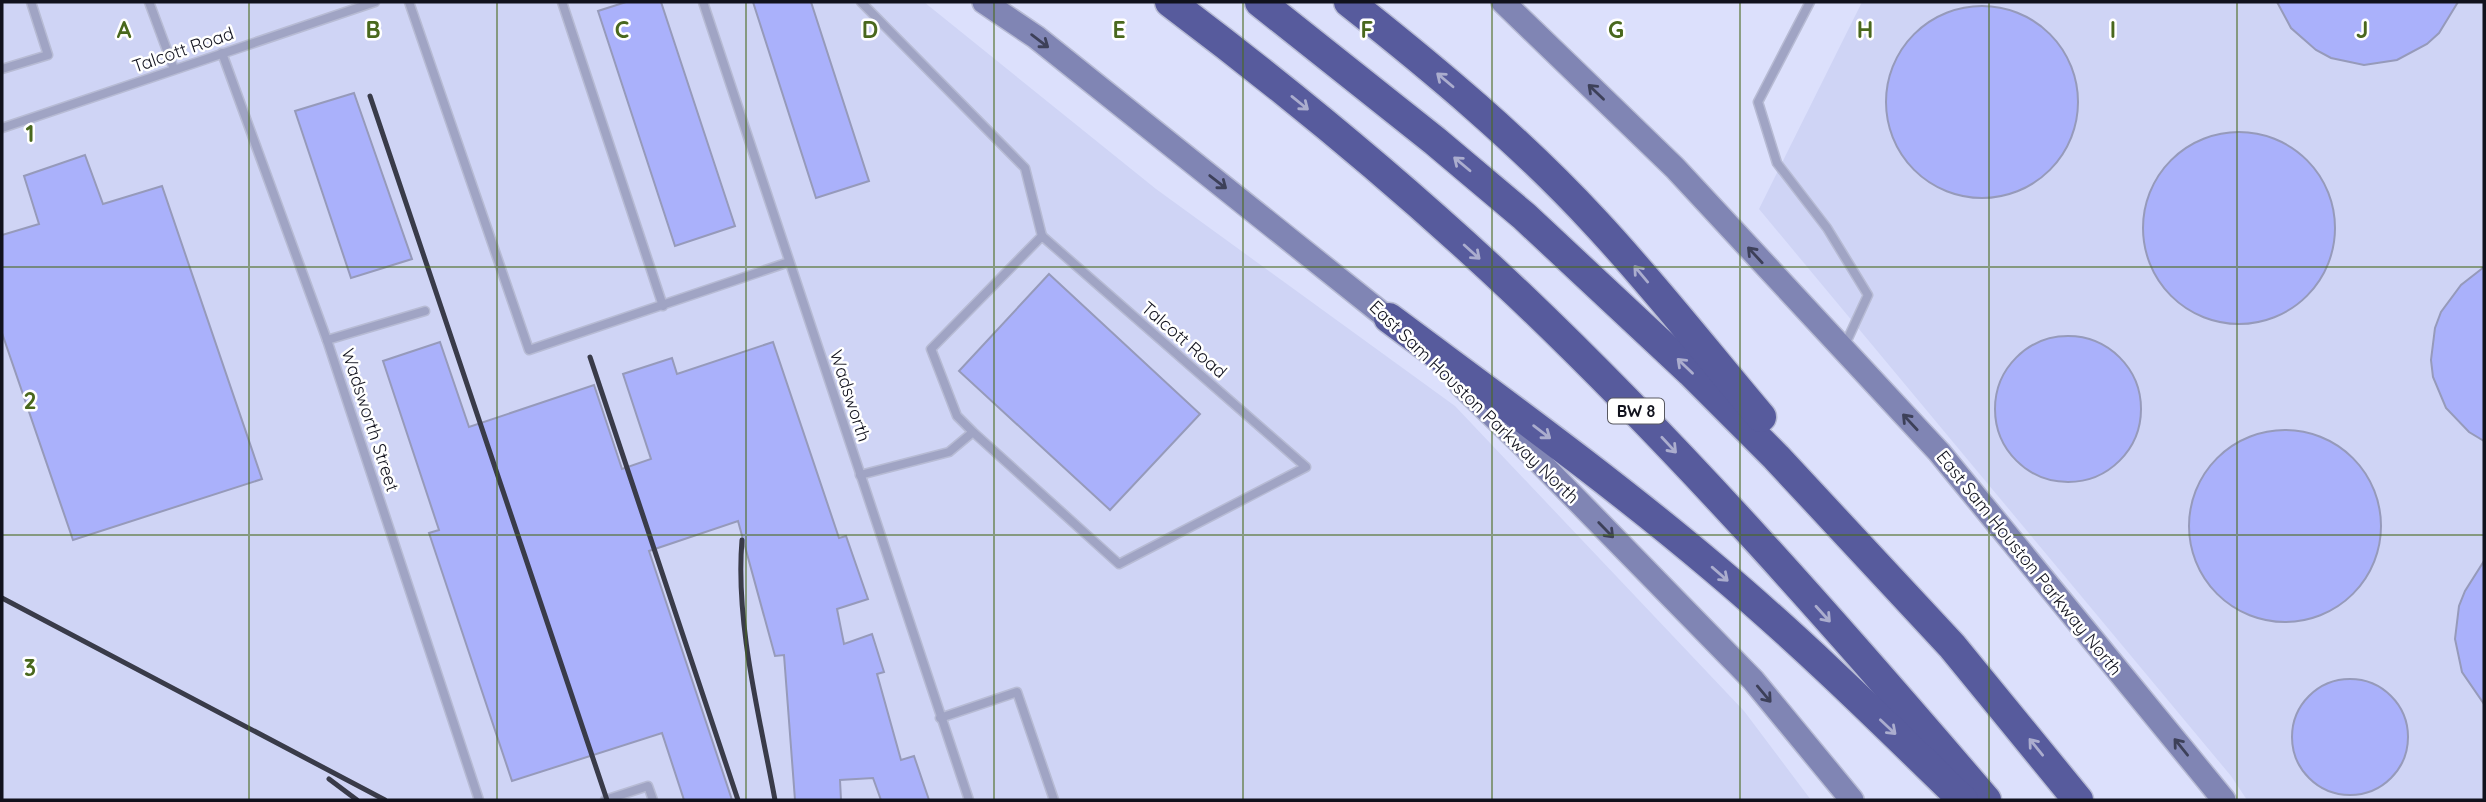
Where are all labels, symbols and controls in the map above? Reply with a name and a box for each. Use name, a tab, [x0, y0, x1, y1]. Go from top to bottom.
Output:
text: A	[117, 15, 132, 44]
text: B	[365, 15, 381, 44]
text: C	[615, 15, 629, 44]
text: D	[862, 15, 878, 44]
text: E	[1112, 15, 1126, 44]
text: F	[1361, 15, 1373, 44]
text: G	[1608, 15, 1624, 44]
text: H	[1857, 15, 1873, 44]
text: I	[2110, 15, 2116, 44]
text: J	[2356, 15, 2368, 44]
street label: Talcott Road	[129, 21, 237, 78]
one-way arrow	[1030, 33, 1049, 48]
one-way arrow	[1436, 72, 1454, 88]
one-way arrow	[1588, 84, 1605, 101]
one-way arrow	[1291, 95, 1309, 111]
text: 1	[26, 119, 34, 148]
one-way arrow	[1454, 156, 1472, 172]
one-way arrow	[1209, 175, 1227, 190]
one-way arrow	[1463, 244, 1481, 260]
one-way arrow	[1747, 246, 1763, 264]
one-way arrow	[1633, 266, 1649, 284]
street label: East Sam Houston Parkway North	[1365, 295, 1584, 508]
street label: Talcott Road	[1137, 296, 1232, 383]
street label: Wadsworth Street	[336, 345, 404, 494]
street label: Wadsworth	[825, 347, 876, 445]
one-way arrow	[1677, 358, 1694, 375]
text: 2	[23, 386, 37, 415]
road number: BW 8	[1608, 398, 1664, 424]
one-way arrow	[1901, 414, 1918, 431]
one-way arrow	[1532, 425, 1551, 440]
one-way arrow	[1661, 437, 1678, 454]
street label: East Sam Houston Parkway North	[1932, 446, 2127, 680]
one-way arrow	[1598, 521, 1615, 538]
one-way arrow	[1711, 566, 1729, 582]
one-way arrow	[1815, 604, 1831, 622]
text: 3	[24, 653, 36, 682]
one-way arrow	[1756, 684, 1772, 702]
one-way arrow	[1879, 719, 1896, 736]
one-way arrow	[2028, 738, 2043, 757]
one-way arrow	[2173, 739, 2188, 757]

